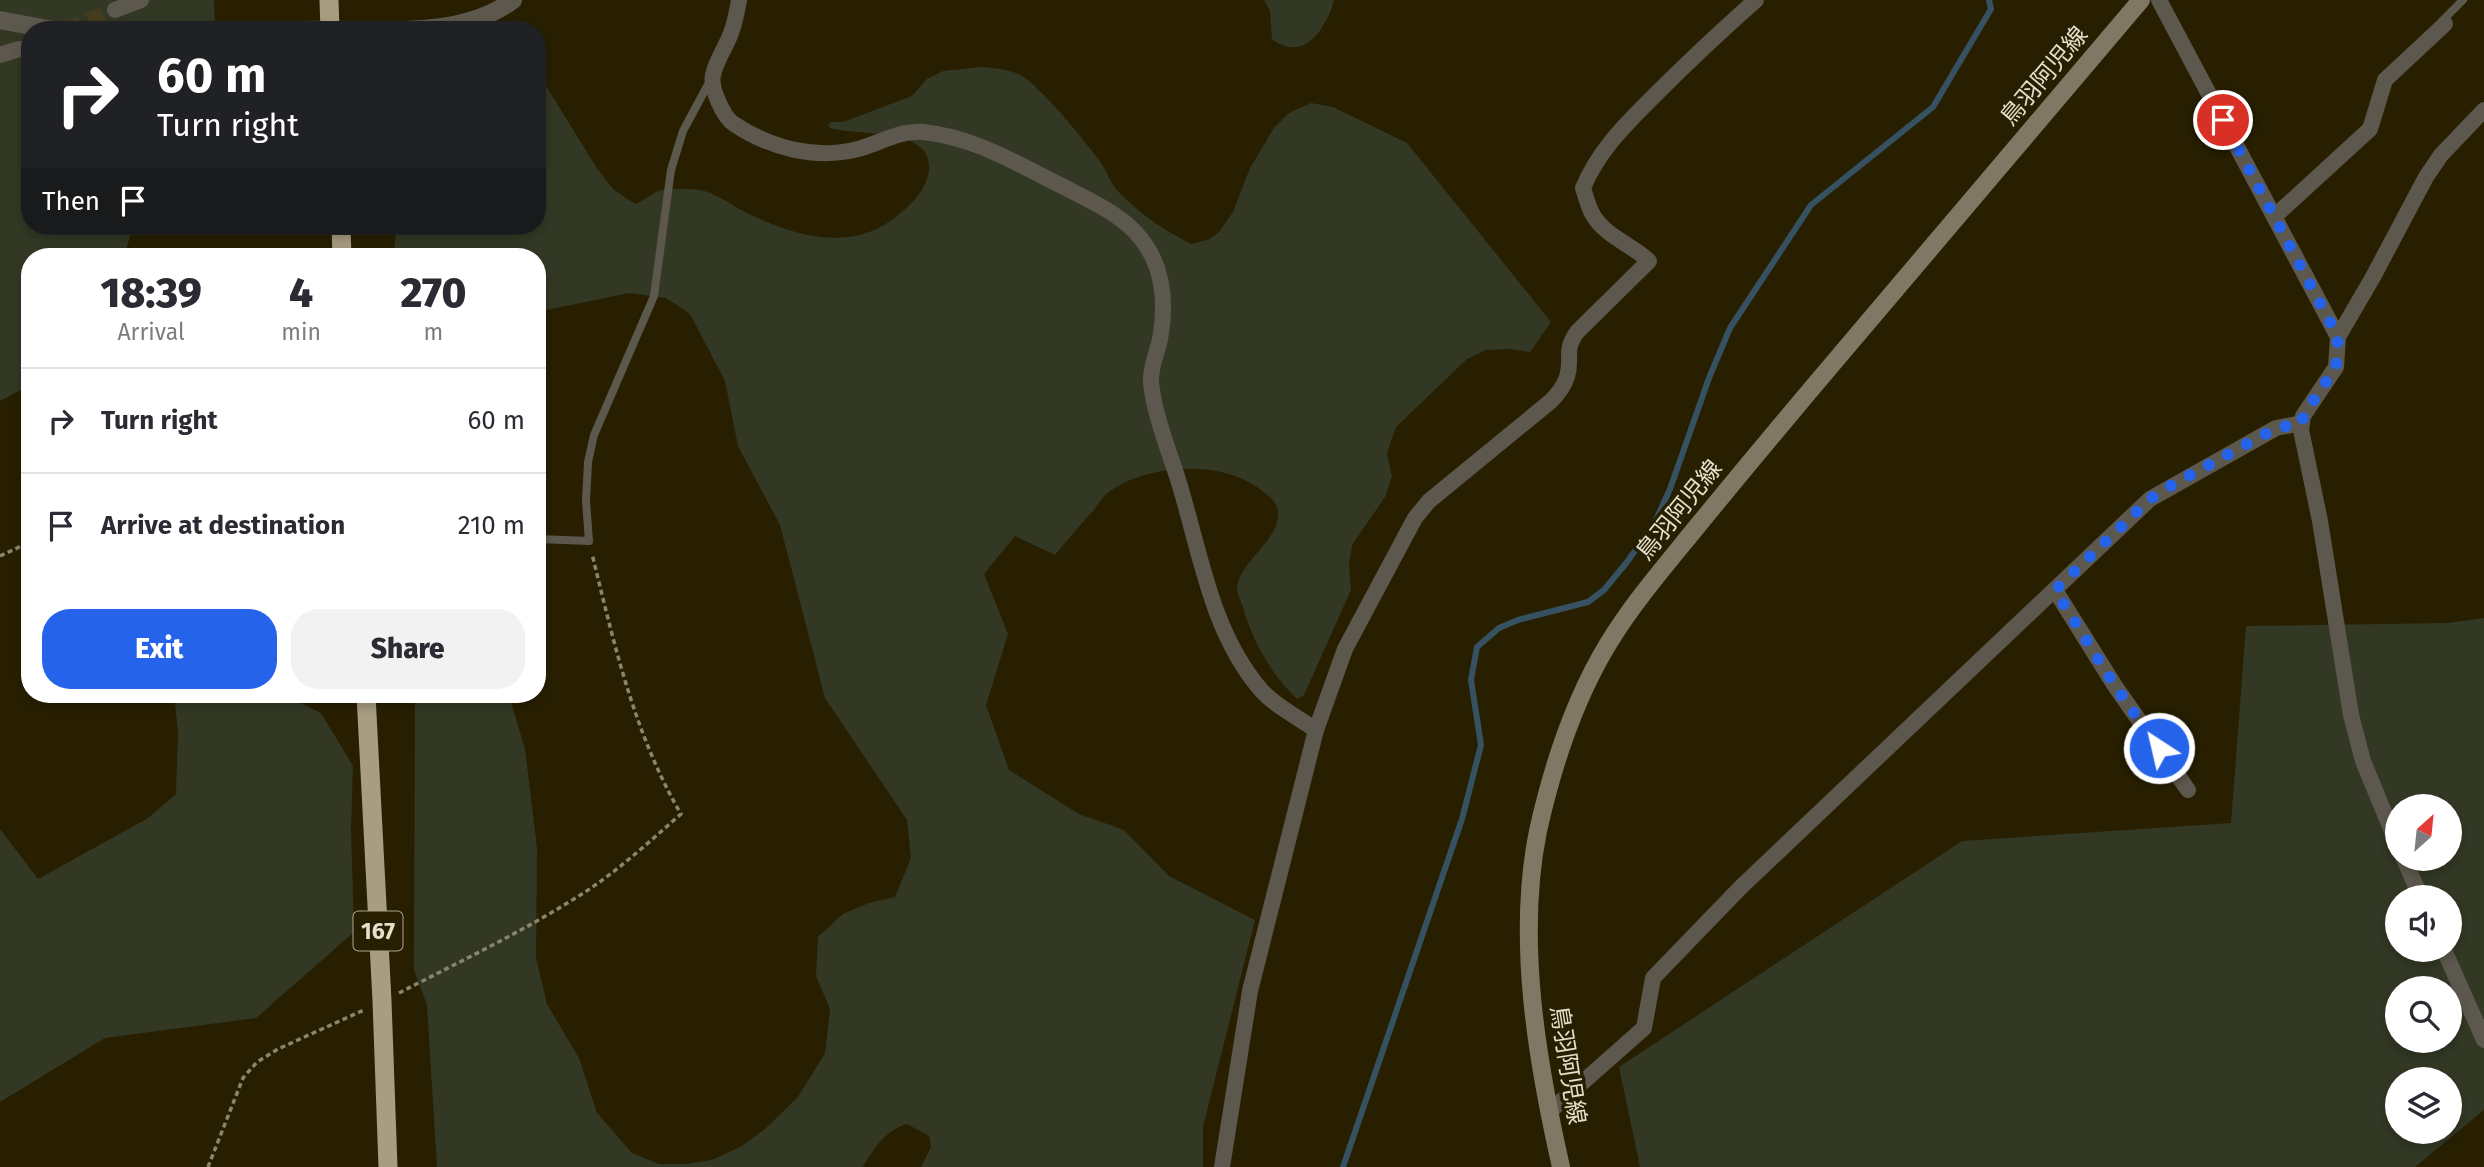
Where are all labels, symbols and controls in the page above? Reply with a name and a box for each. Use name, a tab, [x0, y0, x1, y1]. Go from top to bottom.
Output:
street label: 鳥羽阿児線	[1995, 21, 2093, 131]
text: 60 m	[157, 46, 266, 105]
icon: right	[42, 49, 133, 140]
pin	[2193, 90, 2253, 150]
icon: arrive	[2204, 101, 2242, 139]
text: Turn right	[157, 106, 299, 144]
icon: arrive	[114, 182, 152, 220]
text: Then	[42, 186, 100, 217]
text: 18:39	[101, 268, 202, 318]
text: 4	[289, 268, 313, 318]
text: 270	[400, 268, 466, 318]
text: Arrival	[117, 318, 185, 346]
text: min	[281, 318, 321, 346]
text: m	[424, 318, 443, 346]
icon: right	[42, 402, 80, 440]
text: Turn right	[101, 405, 218, 436]
text: 60 m	[467, 405, 525, 436]
street label: 鳥羽阿児線	[1630, 455, 1728, 565]
icon: arrive	[42, 507, 80, 545]
text: Arrive at destination	[101, 510, 345, 541]
text: 210 m	[458, 510, 525, 541]
button: Exit	[42, 609, 277, 689]
button: Share	[291, 609, 525, 689]
position arrow	[2122, 711, 2196, 785]
north arrow	[2385, 794, 2462, 872]
map controls	[2385, 794, 2462, 1144]
button: sound	[2385, 885, 2462, 962]
road number: 167	[354, 912, 402, 950]
button: search	[2385, 976, 2462, 1053]
street label: 鳥羽阿児線	[1545, 1004, 1591, 1126]
button: layers	[2385, 1067, 2462, 1144]

